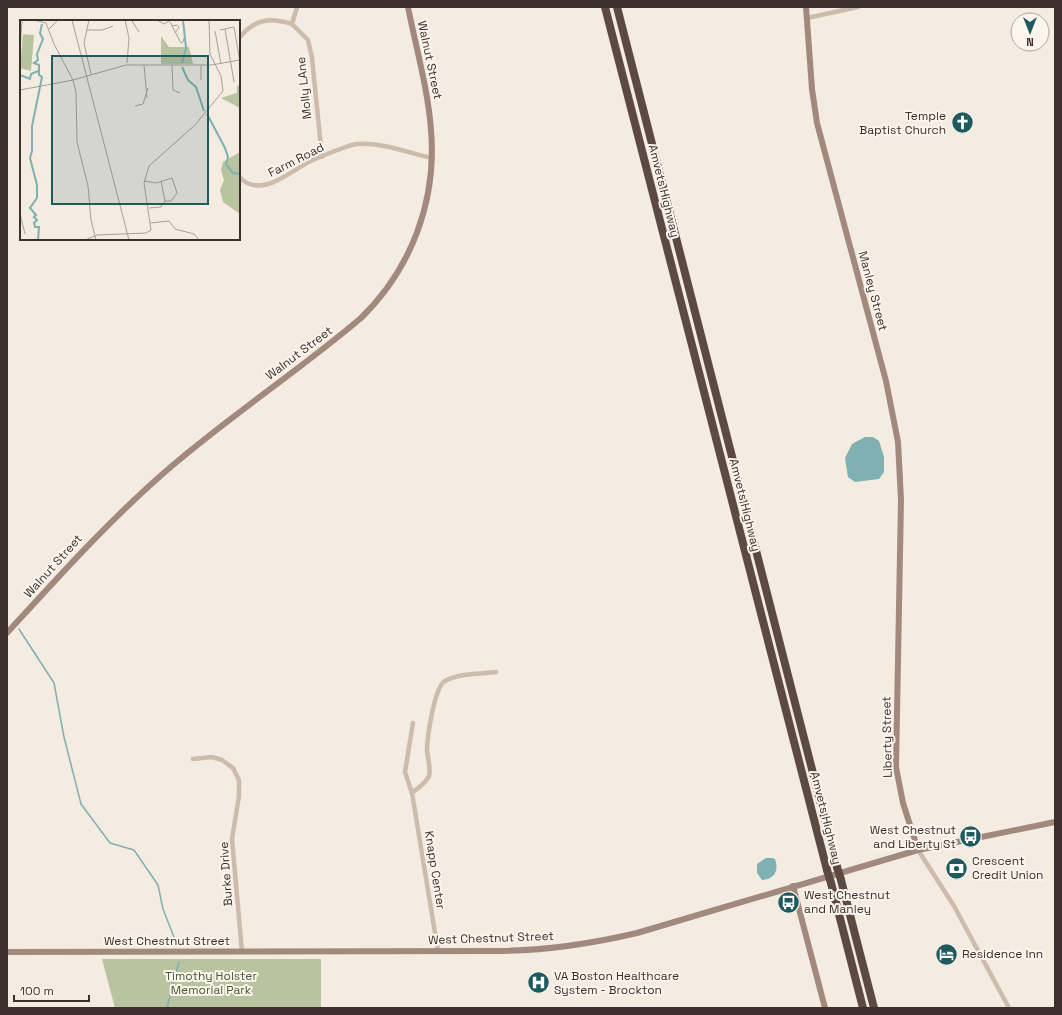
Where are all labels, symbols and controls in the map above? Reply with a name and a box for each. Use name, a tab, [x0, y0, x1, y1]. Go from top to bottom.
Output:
north arrow	[1010, 12, 1050, 52]
street label: Walnut Street	[414, 19, 446, 101]
inset map	[20, 20, 240, 240]
text: N	[1026, 35, 1034, 49]
street label: Molly LAne	[293, 56, 315, 120]
place label: Temple Baptist Church	[859, 108, 946, 138]
church icon: Temple Baptist Church	[949, 110, 975, 136]
street label: Farm Road	[265, 139, 327, 181]
street label: Amvets Highway	[645, 143, 683, 239]
street label: Manley Street	[855, 249, 891, 333]
street label: Walnut Street	[262, 323, 336, 383]
street label: Amvets Highway	[726, 457, 764, 553]
street label: Walnut Street	[20, 531, 86, 601]
street label: Liberty Street	[878, 696, 896, 778]
street label: Amvets Highway	[807, 770, 845, 866]
place label: West Chestnut and Liberty St	[870, 822, 956, 852]
bus stop icon: West Chestnut and Liberty St	[958, 824, 984, 850]
street label: Knapp Center	[421, 830, 449, 911]
street label: Burke Drive	[216, 841, 236, 907]
place label: Crescent Credit Union	[972, 853, 1043, 883]
bank icon: Crescent Credit Union	[943, 855, 969, 881]
place label: West Chestnut and Manley	[804, 887, 890, 917]
bus stop icon: West Chestnut and Manley	[776, 889, 802, 915]
street label: West Chestnut Street	[428, 928, 554, 948]
street label: West Chestnut Street	[104, 933, 230, 949]
hotel icon: Residence Inn	[933, 941, 959, 967]
place label: Residence Inn	[962, 946, 1043, 962]
park label: Timothy Holster Memorial Park	[165, 968, 257, 998]
place label: VA Boston Healthcare System - Brockton	[554, 968, 679, 998]
hospital icon: VA Boston Healthcare System - Brockton	[526, 970, 552, 996]
scale bar	[14, 977, 89, 1003]
text: 100 m	[20, 983, 54, 999]

